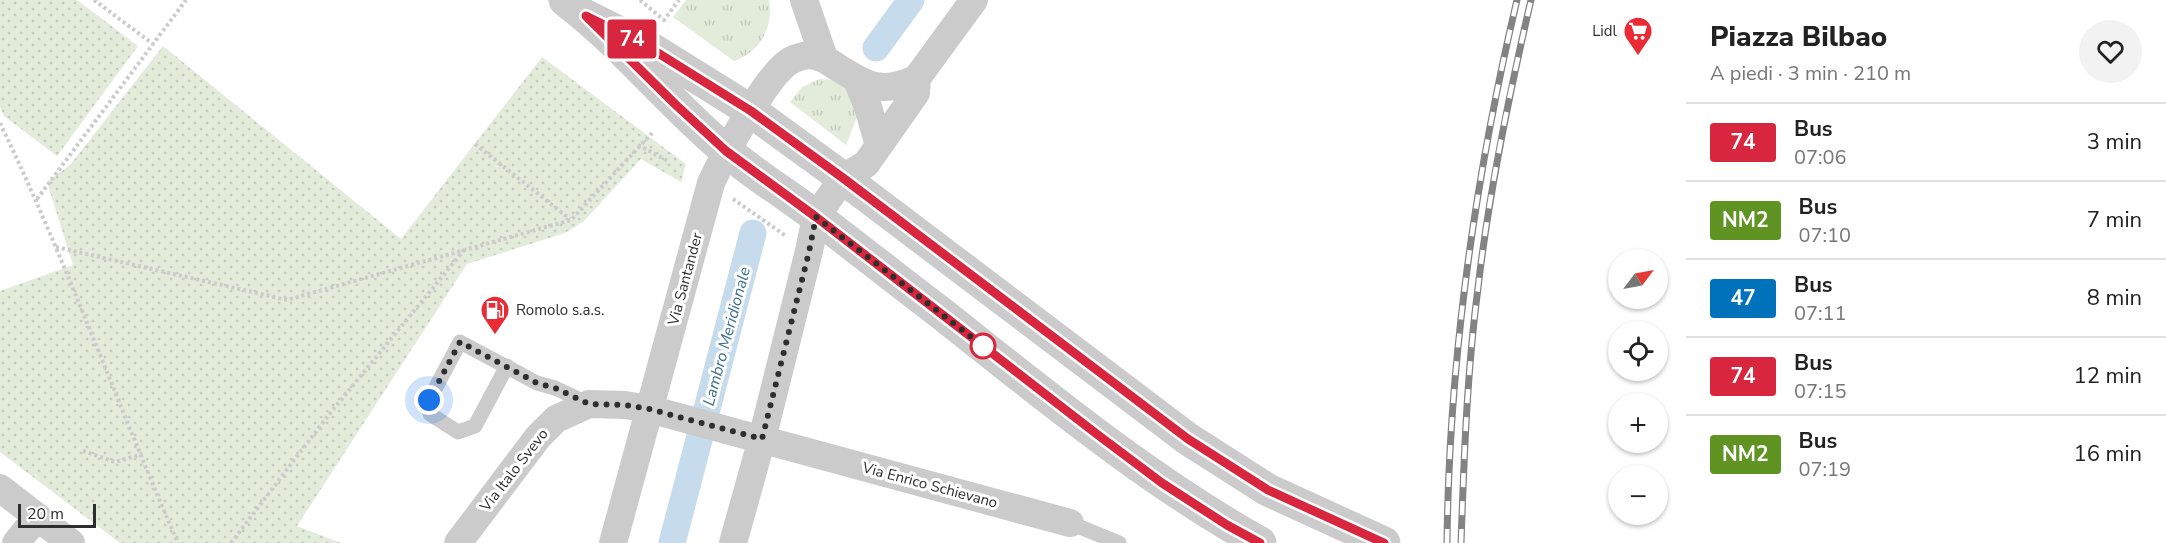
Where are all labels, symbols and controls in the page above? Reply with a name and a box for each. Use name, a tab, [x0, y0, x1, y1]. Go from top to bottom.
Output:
supermarket icon: Lidl	[1622, 15, 1654, 57]
text: Piazza Bilbao	[1710, 18, 1887, 56]
line badge: 74	[605, 20, 659, 58]
button: heart	[2079, 20, 2142, 83]
place label: Lidl	[1592, 21, 1618, 41]
text: 74	[619, 25, 645, 53]
text: A piedi · 3 min · 210 m	[1710, 60, 1911, 87]
text: Bus	[1794, 114, 1833, 144]
text: 3 min	[2087, 127, 2142, 157]
text: 74	[1730, 128, 1756, 156]
text: 07:06	[1794, 144, 1847, 171]
text: Bus	[1799, 192, 1837, 222]
text: 7 min	[2087, 205, 2142, 235]
text: NM2	[1722, 206, 1769, 234]
text: 07:10	[1799, 222, 1851, 249]
street label: Via Santander	[663, 230, 707, 329]
north arrow	[1608, 249, 1668, 309]
map controls	[1608, 249, 1668, 525]
water label: Lambro Meridionale	[698, 264, 756, 408]
text: Bus	[1794, 270, 1833, 300]
text: 8 min	[2087, 283, 2142, 313]
text: 47	[1730, 284, 1756, 312]
fuel station icon: Romolo s.a.s.	[479, 294, 511, 336]
place label: Romolo s.a.s.	[516, 300, 604, 320]
text: 07:11	[1794, 300, 1847, 327]
button: locate	[1608, 321, 1668, 381]
unlabelled marker	[970, 333, 996, 359]
text: Bus	[1794, 348, 1833, 378]
text: 12 min	[2074, 361, 2142, 391]
text: 74	[1730, 362, 1756, 390]
text: 07:15	[1794, 378, 1847, 405]
your location	[414, 385, 444, 415]
button: +	[1608, 393, 1668, 453]
street label: Via Italo Svevo	[475, 425, 553, 516]
text: Bus	[1799, 426, 1837, 456]
text: 16 min	[2074, 439, 2142, 469]
text: NM2	[1722, 440, 1769, 468]
text: 07:19	[1799, 456, 1851, 483]
street label: Via Enrico Schievano	[859, 457, 1000, 513]
button: −	[1608, 465, 1668, 525]
scale bar	[18, 501, 96, 528]
text: 20 m	[27, 503, 64, 525]

